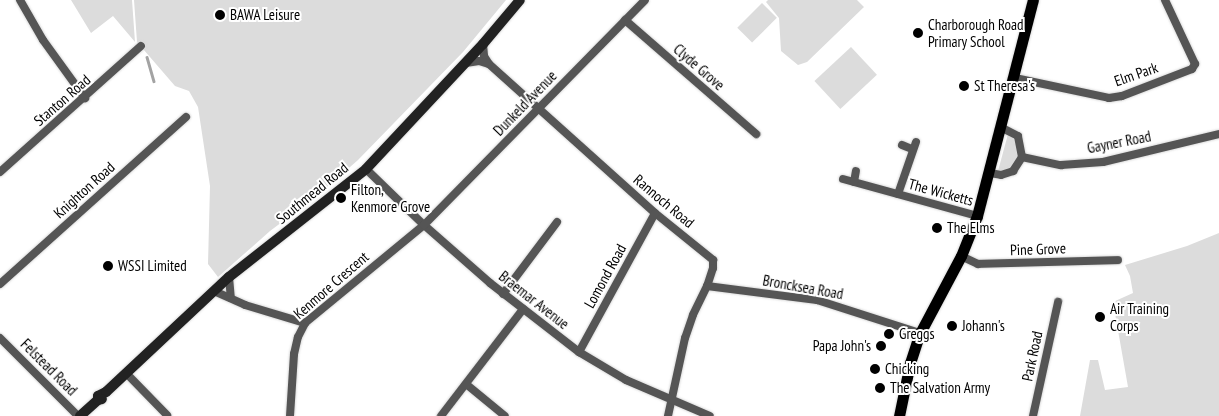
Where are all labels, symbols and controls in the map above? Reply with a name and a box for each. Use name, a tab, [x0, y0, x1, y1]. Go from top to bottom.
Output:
place label: BAWA Leisure	[230, 6, 301, 24]
marker: BAWA Leisure	[214, 9, 226, 21]
place label: Charborough Road Primary School	[928, 15, 1024, 50]
marker: Charborough Road Primary School	[912, 27, 924, 39]
street label: Clyde Grove	[670, 40, 728, 94]
street label: Elm Park	[1112, 58, 1160, 90]
street label: Dunkeld Avenue	[489, 67, 561, 139]
street label: Stanton Road	[30, 71, 94, 129]
place label: St Theresa's	[974, 77, 1035, 95]
marker: St Theresa's	[958, 80, 970, 92]
street label: Gayner Road	[1086, 127, 1152, 157]
street label: Knighton Road	[50, 158, 118, 222]
street label: Southmead Road	[272, 159, 352, 227]
street label: Rannoch Road	[630, 170, 698, 232]
street label: The Wicketts	[907, 175, 975, 209]
place label: Filton, Kenmore Grove	[351, 180, 430, 215]
marker: Filton, Kenmore Grove	[335, 192, 347, 204]
place label: The Elms	[947, 219, 994, 237]
marker: The Elms	[931, 222, 943, 234]
street label: Pine Grove	[1010, 239, 1066, 259]
street label: Lomond Road	[580, 241, 630, 311]
street label: Kenmore Crescent	[290, 248, 372, 322]
place label: WSSI Limited	[118, 257, 187, 275]
marker: WSSI Limited	[102, 260, 114, 272]
street label: Braemar Avenue	[495, 267, 573, 333]
street label: Broncksea Road	[761, 271, 845, 303]
place label: Air Training Corps	[1110, 299, 1169, 334]
marker: Air Training Corps	[1094, 311, 1106, 323]
place label: Johann's	[962, 317, 1005, 335]
marker: Johann's	[946, 320, 958, 332]
place label: Greggs	[899, 325, 935, 343]
marker: Greggs	[883, 328, 895, 340]
street label: Park Road	[1018, 329, 1046, 383]
street label: Felstead Road	[17, 335, 81, 399]
place label: Papa John's	[813, 337, 871, 355]
marker: Papa John's	[875, 340, 887, 352]
place label: Chicking	[885, 360, 929, 378]
marker: Chicking	[869, 363, 881, 375]
place label: The Salvation Army	[890, 379, 991, 397]
marker: The Salvation Army	[874, 382, 886, 394]

